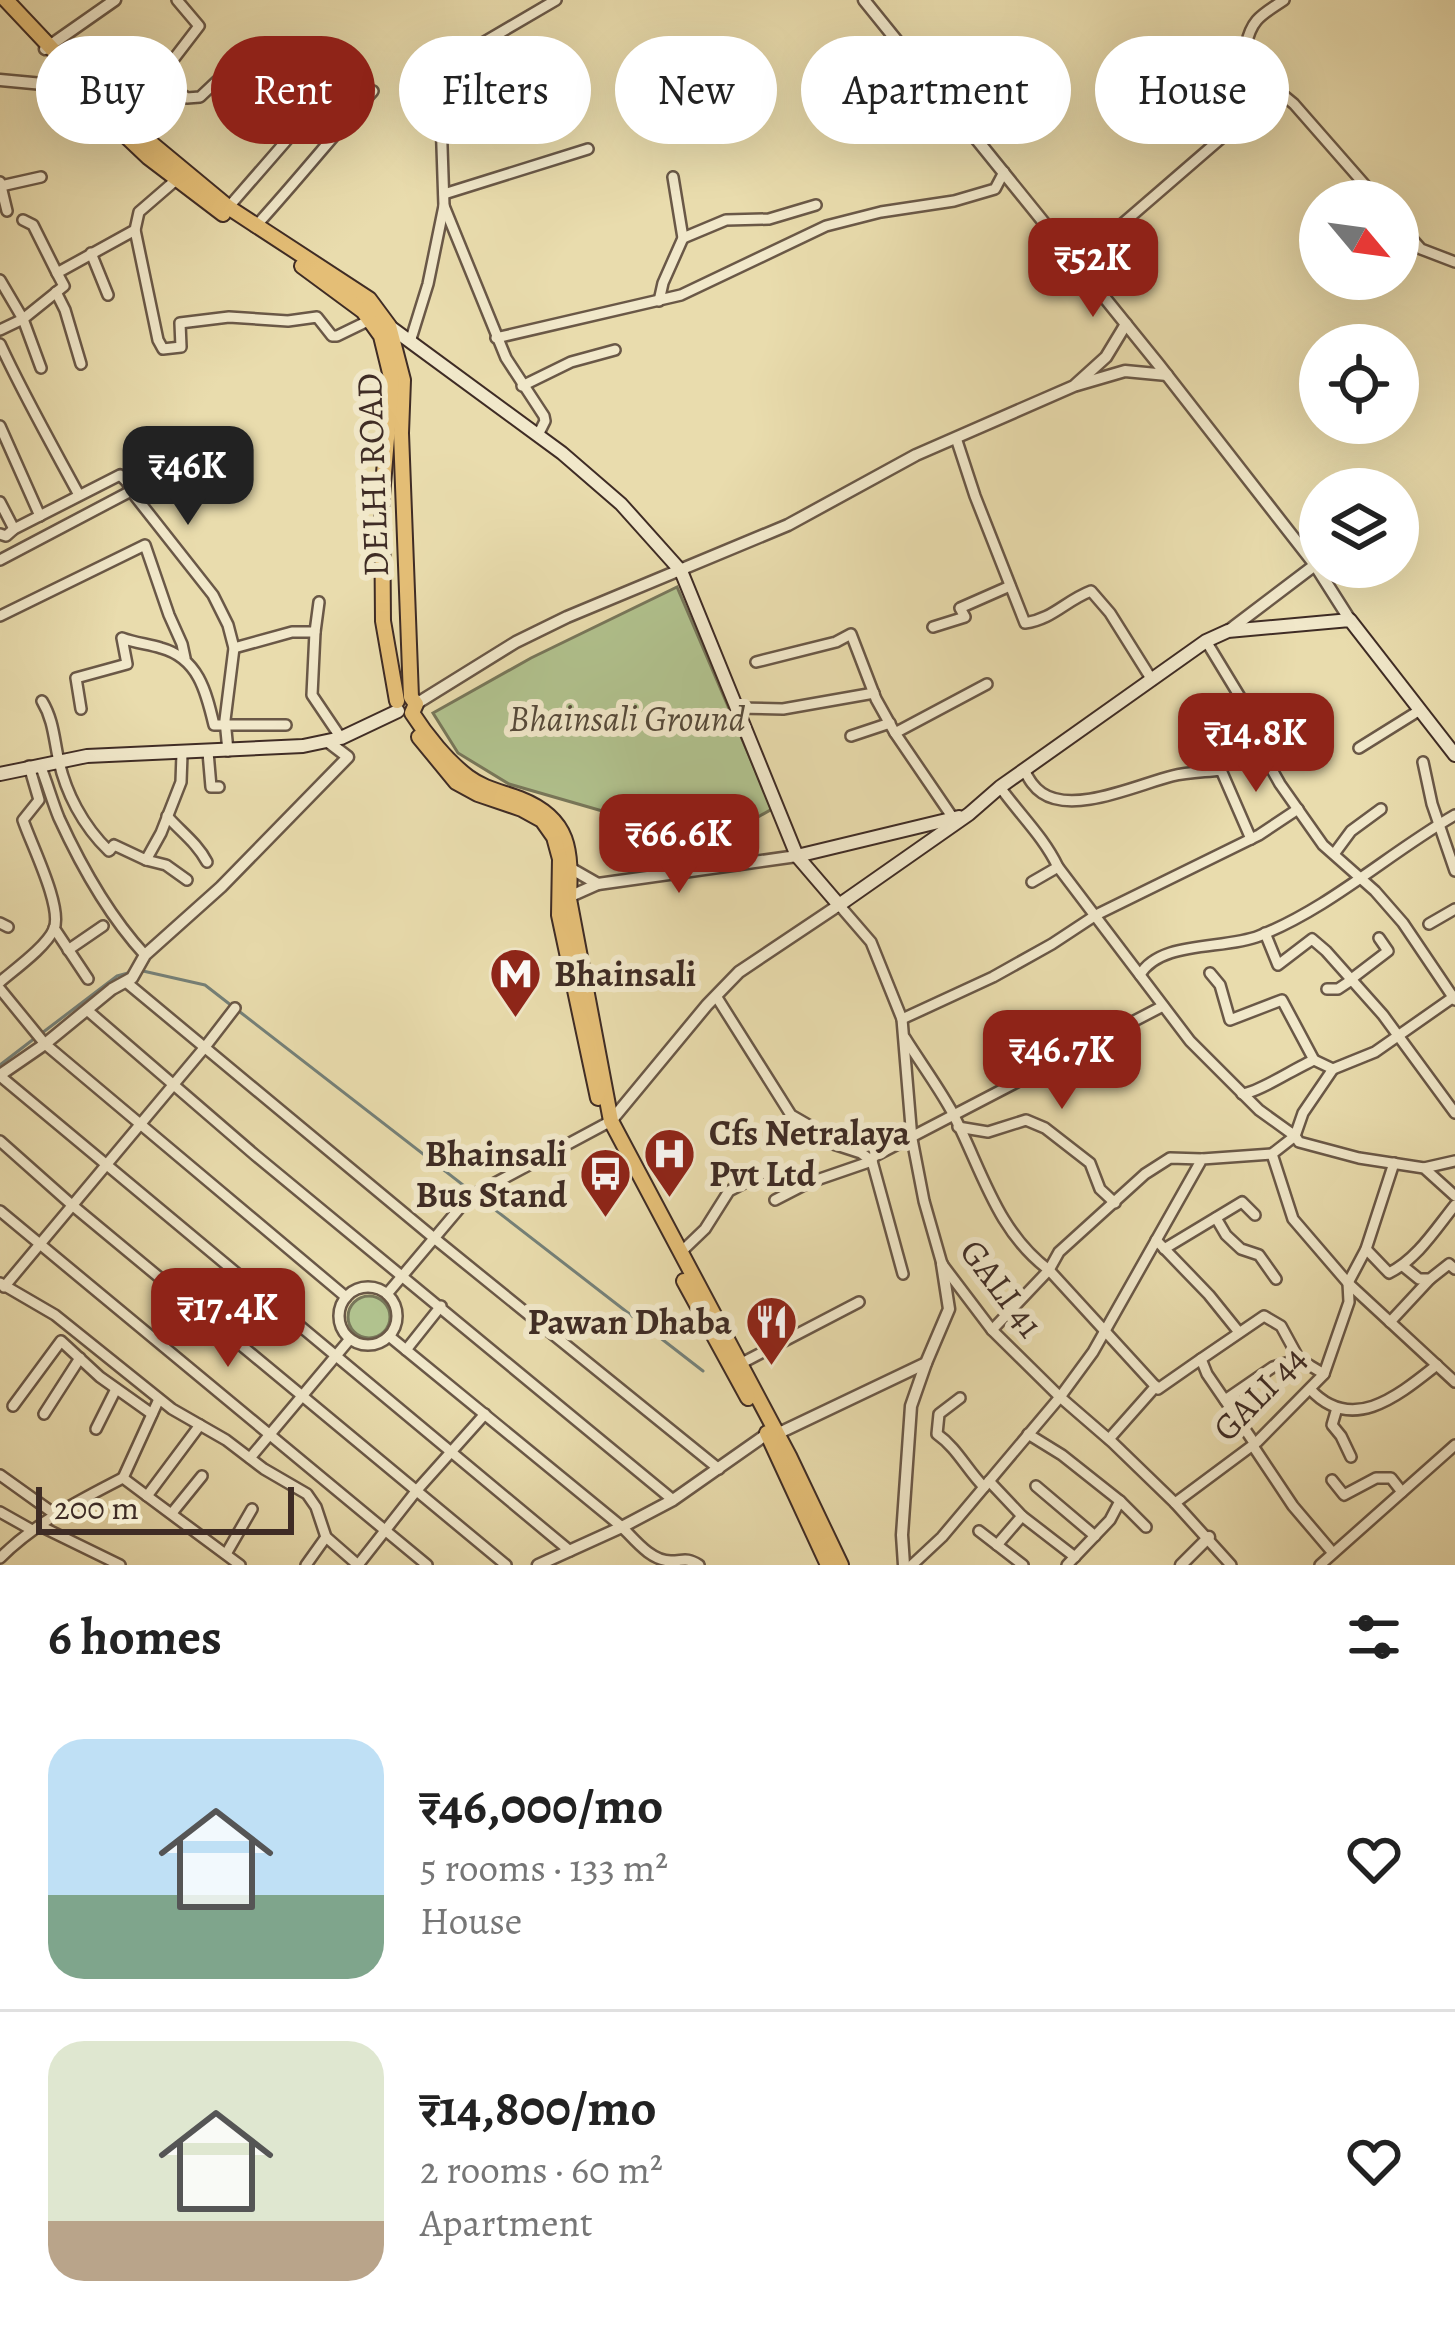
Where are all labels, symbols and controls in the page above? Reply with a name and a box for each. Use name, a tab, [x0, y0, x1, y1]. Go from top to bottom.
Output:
chip: Buy	[36, 36, 187, 144]
chip: Rent	[211, 36, 375, 144]
chip: Filters	[399, 36, 591, 144]
chip: New	[615, 36, 777, 144]
chip: Apartment	[801, 36, 1071, 144]
chip: House	[1095, 36, 1289, 144]
north arrow	[1299, 180, 1419, 300]
map controls	[1299, 180, 1419, 588]
pin: ₹52K	[1022, 218, 1164, 320]
text: ₹52K	[1055, 230, 1131, 283]
button: locate	[1299, 324, 1419, 444]
street label: DELHI ROAD	[344, 372, 400, 578]
pin: ₹46K	[117, 426, 259, 528]
text: ₹46K	[150, 438, 226, 491]
button: layers	[1299, 468, 1419, 588]
pin: ₹14.8K	[1158, 693, 1354, 795]
park label: Bhainsali Ground	[509, 694, 746, 743]
text: ₹14.8K	[1205, 705, 1307, 758]
pin: ₹66.6K	[581, 794, 777, 896]
text: ₹66.6K	[626, 806, 732, 859]
metro station icon: Bhainsali	[487, 945, 543, 1019]
place label: Bhainsali	[554, 949, 696, 998]
pin: ₹46.7K	[964, 1010, 1160, 1112]
text: ₹46.7K	[1010, 1022, 1114, 1075]
place label: Cfs Netralaya Pvt Ltd	[709, 1108, 911, 1198]
hospital icon: Cfs Netralaya Pvt Ltd	[642, 1125, 698, 1199]
place label: Bhainsali Bus Stand	[416, 1129, 568, 1219]
bus stop icon: Bhainsali Bus Stand	[578, 1146, 634, 1220]
street label: GALI 41	[949, 1229, 1055, 1347]
pin: ₹17.4K	[130, 1268, 326, 1370]
text: ₹17.4K	[178, 1280, 278, 1333]
restaurant icon: Pawan Dhaba	[743, 1293, 799, 1367]
place label: Pawan Dhaba	[527, 1297, 733, 1346]
street label: GALI 44	[1201, 1335, 1317, 1451]
scale bar	[36, 1481, 294, 1534]
text: 200 m	[54, 1485, 139, 1530]
text: 6 homes	[48, 1602, 222, 1672]
icon: filters	[1341, 1604, 1407, 1670]
text: ₹46,000/mo	[420, 1771, 663, 1841]
icon: home	[144, 1787, 288, 1931]
icon: heart	[1341, 1826, 1407, 1892]
text: 5 rooms · 133 m²	[420, 1841, 668, 1894]
text: House	[420, 1894, 522, 1947]
text: ₹14,800/mo	[420, 2073, 657, 2143]
icon: home	[144, 2089, 288, 2233]
icon: heart	[1341, 2128, 1407, 2194]
text: 2 rooms · 60 m²	[420, 2143, 663, 2196]
text: Apartment	[420, 2196, 593, 2249]

